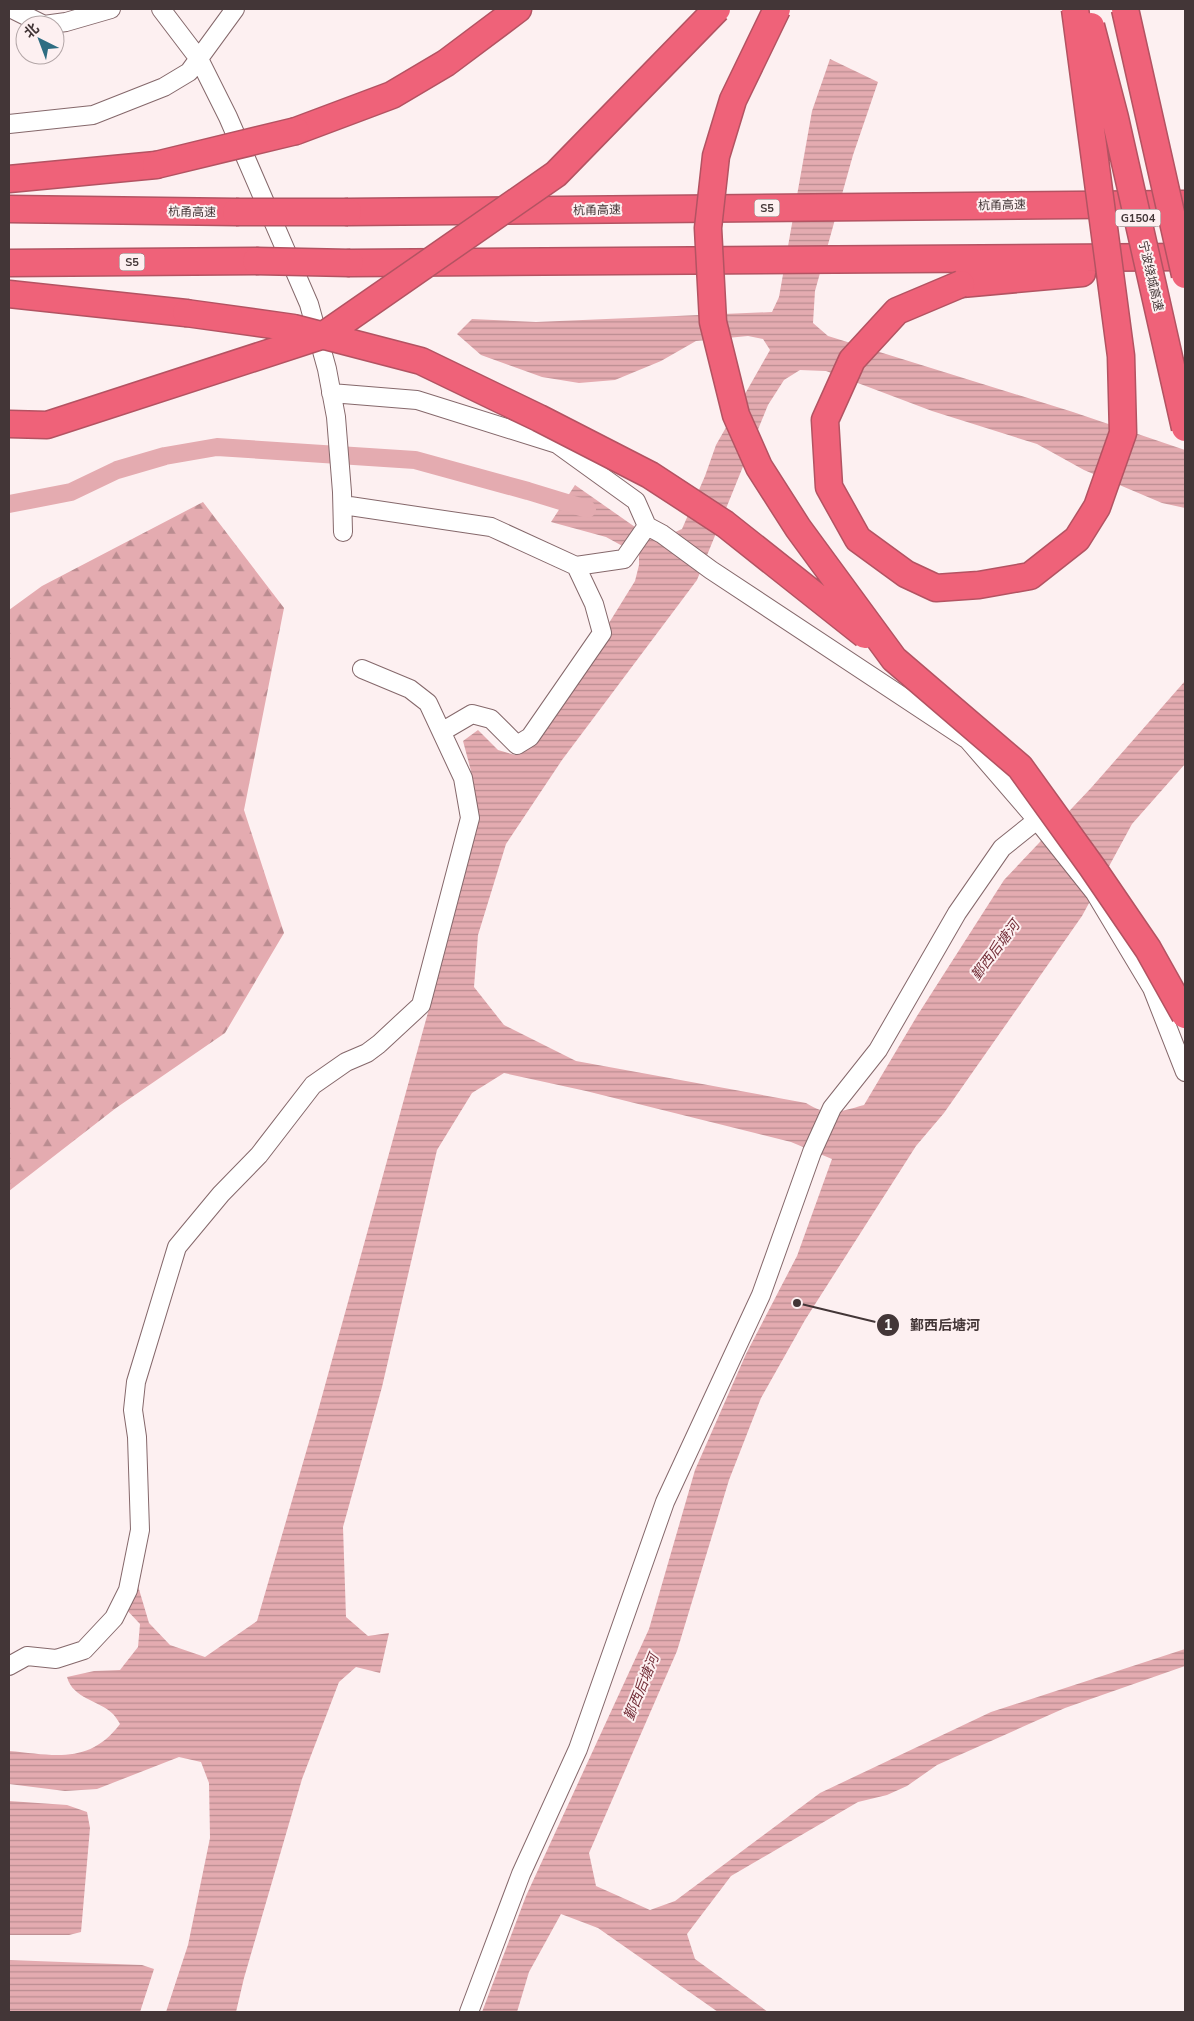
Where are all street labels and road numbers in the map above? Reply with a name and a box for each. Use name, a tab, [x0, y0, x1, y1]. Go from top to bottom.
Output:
street label: 杭甬高速	[978, 197, 1026, 212]
road number: S5	[754, 200, 780, 217]
street label: 杭甬高速	[573, 202, 621, 217]
street label: 杭甬高速	[168, 204, 216, 219]
road number: G1504	[1116, 210, 1160, 227]
street label: 宁波绕城高速	[1136, 239, 1167, 313]
road number: S5	[120, 253, 144, 270]

